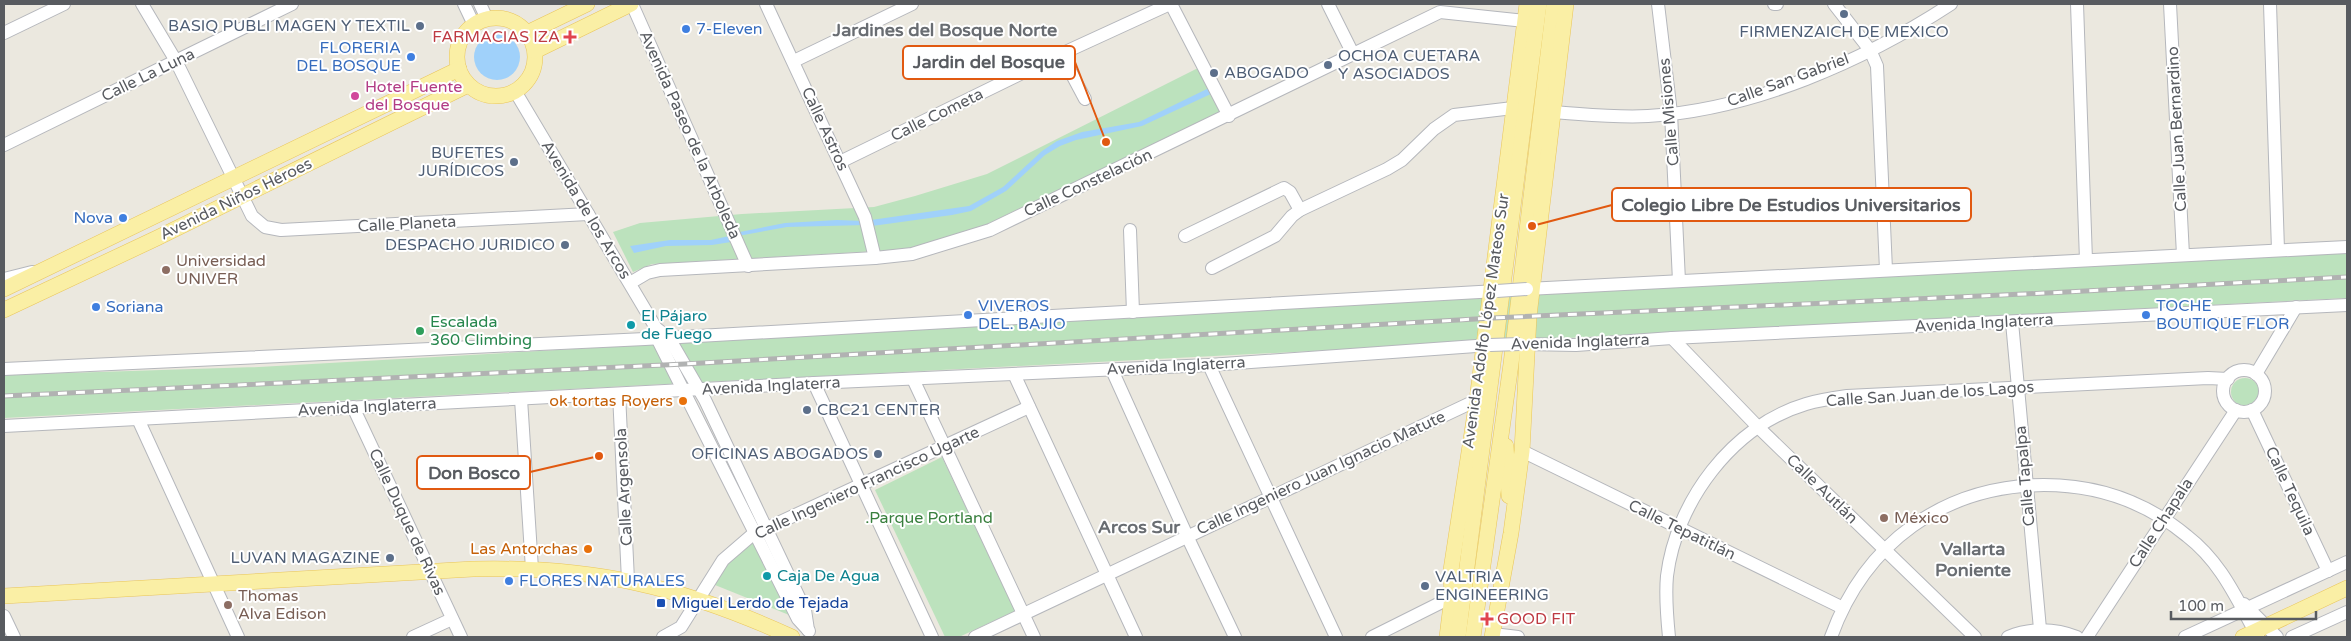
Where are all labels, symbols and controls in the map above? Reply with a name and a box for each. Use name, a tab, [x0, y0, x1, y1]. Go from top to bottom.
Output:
marker: FIRMENZAICH DE MEXICO	[1838, 8, 1850, 20]
place label: BASIQ PUBLI MAGEN Y TEXTIL	[168, 16, 410, 36]
place label: 7-Eleven	[696, 19, 763, 39]
district label: Jardines del Bosque Norte	[832, 19, 1057, 41]
marker: BASIQ PUBLI MAGEN Y TEXTIL	[414, 20, 426, 32]
place label: FIRMENZAICH DE MEXICO	[1739, 22, 1949, 42]
marker: 7-Eleven	[680, 23, 692, 35]
place label: FARMACIAS IZA	[432, 27, 560, 47]
street label: Avenida Paseo de la Arboleda	[635, 28, 745, 242]
marker: FARMACIAS IZA	[564, 31, 576, 43]
place label: FLORERIA DEL BOSQUE	[296, 38, 401, 76]
street label: Calle La Luna	[98, 44, 198, 106]
callout: Jardin del Bosque	[903, 46, 1075, 79]
place label: OCHOA CUETARA Y ASOCIADOS	[1338, 46, 1481, 84]
street label: Calle Juan Bernardino	[2163, 46, 2191, 212]
street label: Calle San Gabriel	[1724, 49, 1852, 111]
marker: FLORERIA DEL BOSQUE	[405, 51, 417, 63]
text: Jardin del Bosque	[912, 51, 1065, 73]
street label: Calle Misiones	[1654, 57, 1684, 167]
marker: OCHOA CUETARA Y ASOCIADOS	[1322, 59, 1334, 71]
place label: ABOGADO	[1224, 63, 1309, 83]
marker: ABOGADO	[1208, 67, 1220, 79]
place label: Hotel Fuente del Bosque	[365, 77, 462, 115]
street label: Calle Astros	[797, 84, 853, 174]
street label: Calle Cometa	[887, 84, 987, 146]
marker: Hotel Fuente del Bosque	[349, 90, 361, 102]
street label: Avenida de los Arcos	[537, 137, 635, 283]
place label: BUFETES JURÍDICOS	[418, 143, 504, 181]
street label: Calle Constelación	[1021, 145, 1155, 221]
street label: Avenida Niños Héroes	[157, 153, 315, 245]
marker: BUFETES JURÍDICOS	[508, 156, 520, 168]
callout: Colegio Libre De Estudios Universitarios	[1612, 188, 1971, 221]
street label: Avenida Adolfo López Mateos Sur	[1458, 191, 1514, 450]
text: Colegio Libre De Estudios Universitarios	[1621, 194, 1961, 216]
place label: Nova	[73, 208, 113, 228]
street label: Calle Planeta	[357, 211, 457, 237]
marker: Nova	[117, 212, 129, 224]
place label: DESPACHO JURIDICO	[385, 235, 555, 255]
marker: DESPACHO JURIDICO	[559, 239, 571, 251]
place label: Universidad UNIVER	[176, 251, 266, 289]
marker: Universidad UNIVER	[160, 264, 172, 276]
place label: VIVEROS DEL. BAJIO	[978, 296, 1066, 334]
place label: TOCHE BOUTIQUE FLOR	[2156, 296, 2289, 334]
place label: Soriana	[106, 297, 163, 317]
marker: Soriana	[90, 301, 102, 313]
place label: El Pájaro de Fuego	[641, 306, 712, 344]
marker: VIVEROS DEL. BAJIO	[962, 309, 974, 321]
street label: Avenida Inglaterra	[1914, 309, 2054, 337]
marker: TOCHE BOUTIQUE FLOR	[2140, 309, 2152, 321]
place label: Escalada 360 Climbing	[430, 312, 532, 350]
marker: El Pájaro de Fuego	[625, 319, 637, 331]
marker: Escalada 360 Climbing	[414, 325, 426, 337]
street label: Avenida Inglaterra	[1510, 330, 1650, 354]
street label: Avenida Inglaterra	[1106, 352, 1246, 380]
street label: Avenida Inglaterra	[701, 372, 841, 400]
street label: Calle San Juan de los Lagos	[1825, 377, 2035, 411]
place label: ok tortas Royers	[549, 391, 673, 411]
street label: Avenida Inglaterra	[297, 393, 437, 421]
marker: ok tortas Royers	[677, 395, 689, 407]
place label: CBC21 CENTER	[817, 400, 940, 420]
marker: CBC21 CENTER	[801, 404, 813, 416]
street label: Calle Ingeniero Juan Ignacio Matute	[1194, 406, 1448, 540]
street label: Calle Ingeniero Francisco Ugarte	[751, 422, 983, 544]
street label: Calle Tapalpa	[2011, 425, 2039, 527]
street label: Calle Argensola	[611, 427, 637, 547]
street label: Calle Tequila	[2261, 443, 2319, 539]
place label: OFICINAS ABOGADOS	[691, 444, 868, 464]
street label: Calle Duque de Rivas	[364, 445, 450, 599]
marker: OFICINAS ABOGADOS	[872, 448, 884, 460]
street label: Calle Autlán	[1782, 450, 1862, 528]
callout: Don Bosco	[417, 456, 530, 489]
text: Don Bosco	[428, 462, 520, 484]
street label: Calle Chapala	[2125, 474, 2197, 572]
street label: Calle Tepatitlán	[1625, 495, 1739, 565]
park label: .Parque Portland	[865, 508, 993, 528]
place label: México	[1894, 508, 1949, 528]
marker: México	[1878, 512, 1890, 524]
district label: Arcos Sur	[1098, 516, 1181, 538]
district label: Vallarta Poniente	[1935, 538, 2011, 581]
place label: Las Antorchas	[470, 539, 578, 559]
marker: Las Antorchas	[582, 543, 594, 555]
place label: LUVAN MAGAZINE	[231, 548, 380, 568]
marker: LUVAN MAGAZINE	[384, 552, 396, 564]
place label: Caja De Agua	[777, 566, 880, 586]
place label: VALTRIA ENGINEERING	[1435, 567, 1549, 605]
marker: Caja De Agua	[761, 570, 773, 582]
place label: FLORES NATURALES	[519, 571, 685, 591]
marker: FLORES NATURALES	[503, 575, 515, 587]
marker: VALTRIA ENGINEERING	[1419, 580, 1431, 592]
place label: Thomas Alva Edison	[238, 586, 327, 624]
scale bar	[2171, 588, 2316, 620]
place label: Miguel Lerdo de Tejada	[671, 593, 849, 613]
marker: Miguel Lerdo de Tejada	[655, 597, 667, 609]
text: 100 m	[2178, 597, 2224, 615]
marker: Thomas Alva Edison	[222, 599, 234, 611]
place label: GOOD FIT	[1497, 609, 1576, 629]
marker: GOOD FIT	[1481, 613, 1493, 625]

